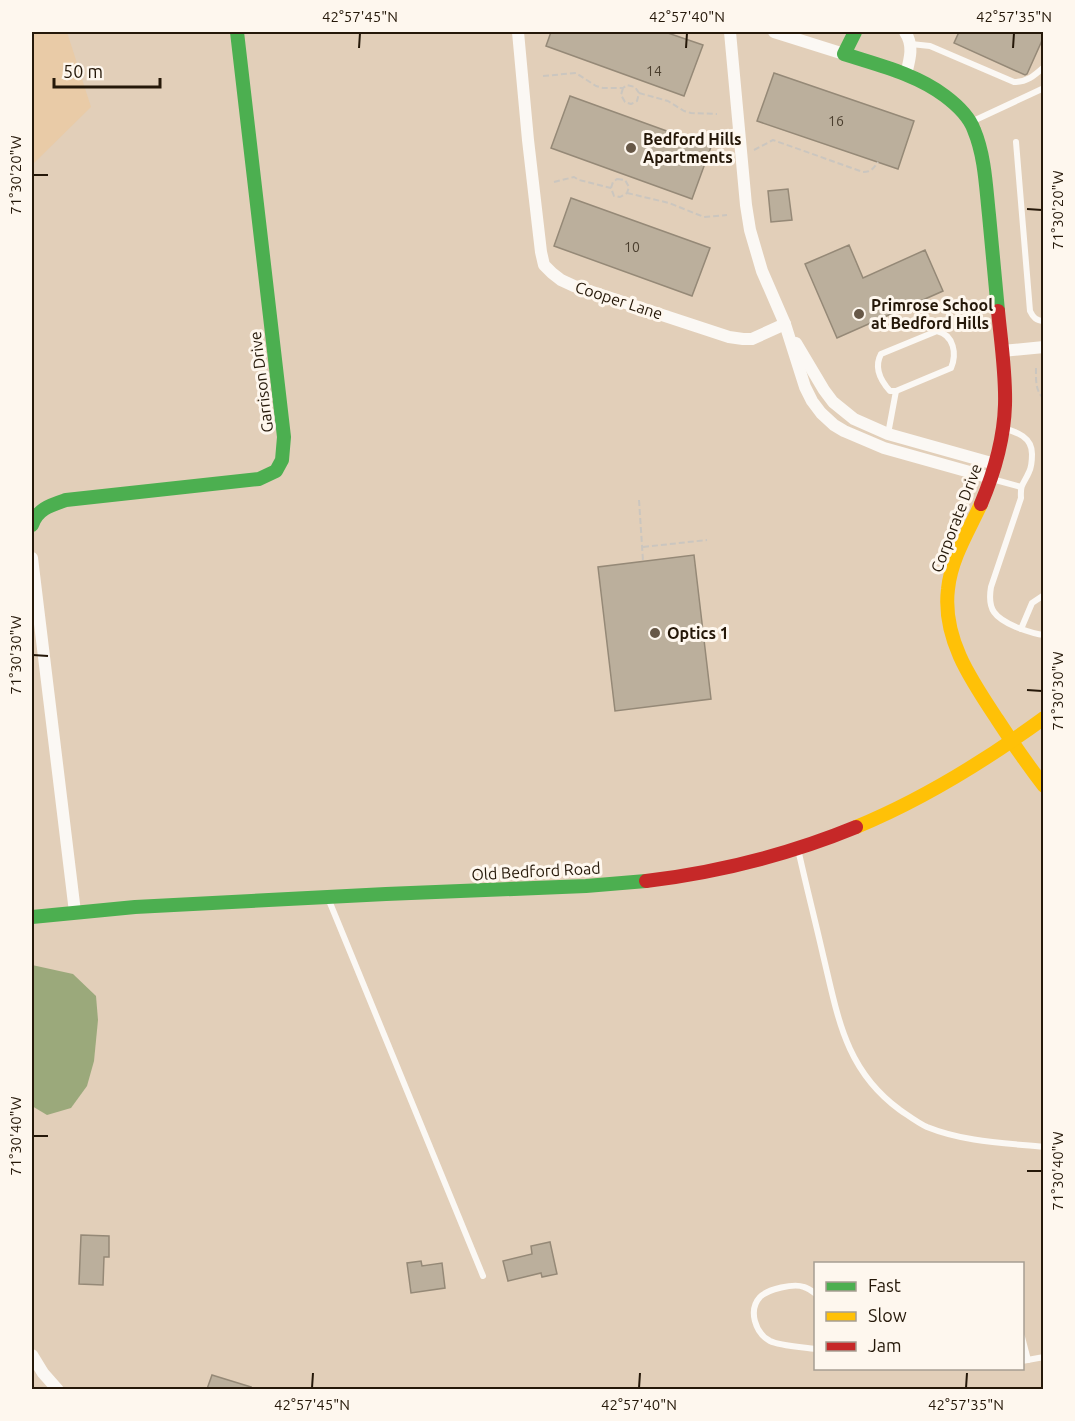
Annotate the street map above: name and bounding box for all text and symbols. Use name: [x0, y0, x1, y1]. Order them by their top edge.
text: 42°57'45"N: [322, 8, 398, 25]
text: 42°57'40"N: [649, 8, 725, 25]
text: 42°57'35"N: [976, 8, 1052, 25]
scale bar: [54, 51, 160, 89]
text: 50 m: [63, 61, 103, 81]
house number: 14: [646, 63, 662, 79]
house number: 16: [828, 113, 844, 129]
place label: Bedford Hills Apartments: [643, 130, 742, 166]
text: 71°30'20"W: [7, 135, 24, 215]
marker: Bedford Hills Apartments: [624, 141, 638, 155]
text: 71°30'20"W: [1049, 170, 1066, 250]
house number: 10: [624, 239, 640, 255]
street label: Cooper Lane: [573, 277, 665, 323]
place label: Primrose School at Bedford Hills: [871, 296, 993, 332]
marker: Primrose School at Bedford Hills: [852, 307, 866, 321]
street label: Garrison Drive: [246, 330, 276, 434]
street label: Corporate Drive: [927, 461, 985, 575]
text: 71°30'30"W: [7, 615, 24, 695]
place label: Optics 1: [667, 624, 729, 642]
marker: Optics 1: [648, 626, 662, 640]
text: 71°30'30"W: [1049, 651, 1066, 731]
street label: Old Bedford Road: [471, 859, 601, 883]
text: 71°30'40"W: [7, 1096, 24, 1176]
text: 71°30'40"W: [1049, 1131, 1066, 1211]
legend: [814, 1262, 1024, 1370]
text: Fast: [868, 1275, 901, 1295]
text: Slow: [868, 1305, 907, 1325]
text: Jam: [868, 1335, 902, 1355]
text: 42°57'45"N: [274, 1396, 350, 1413]
text: 42°57'40"N: [601, 1396, 677, 1413]
text: 42°57'35"N: [928, 1396, 1004, 1413]

